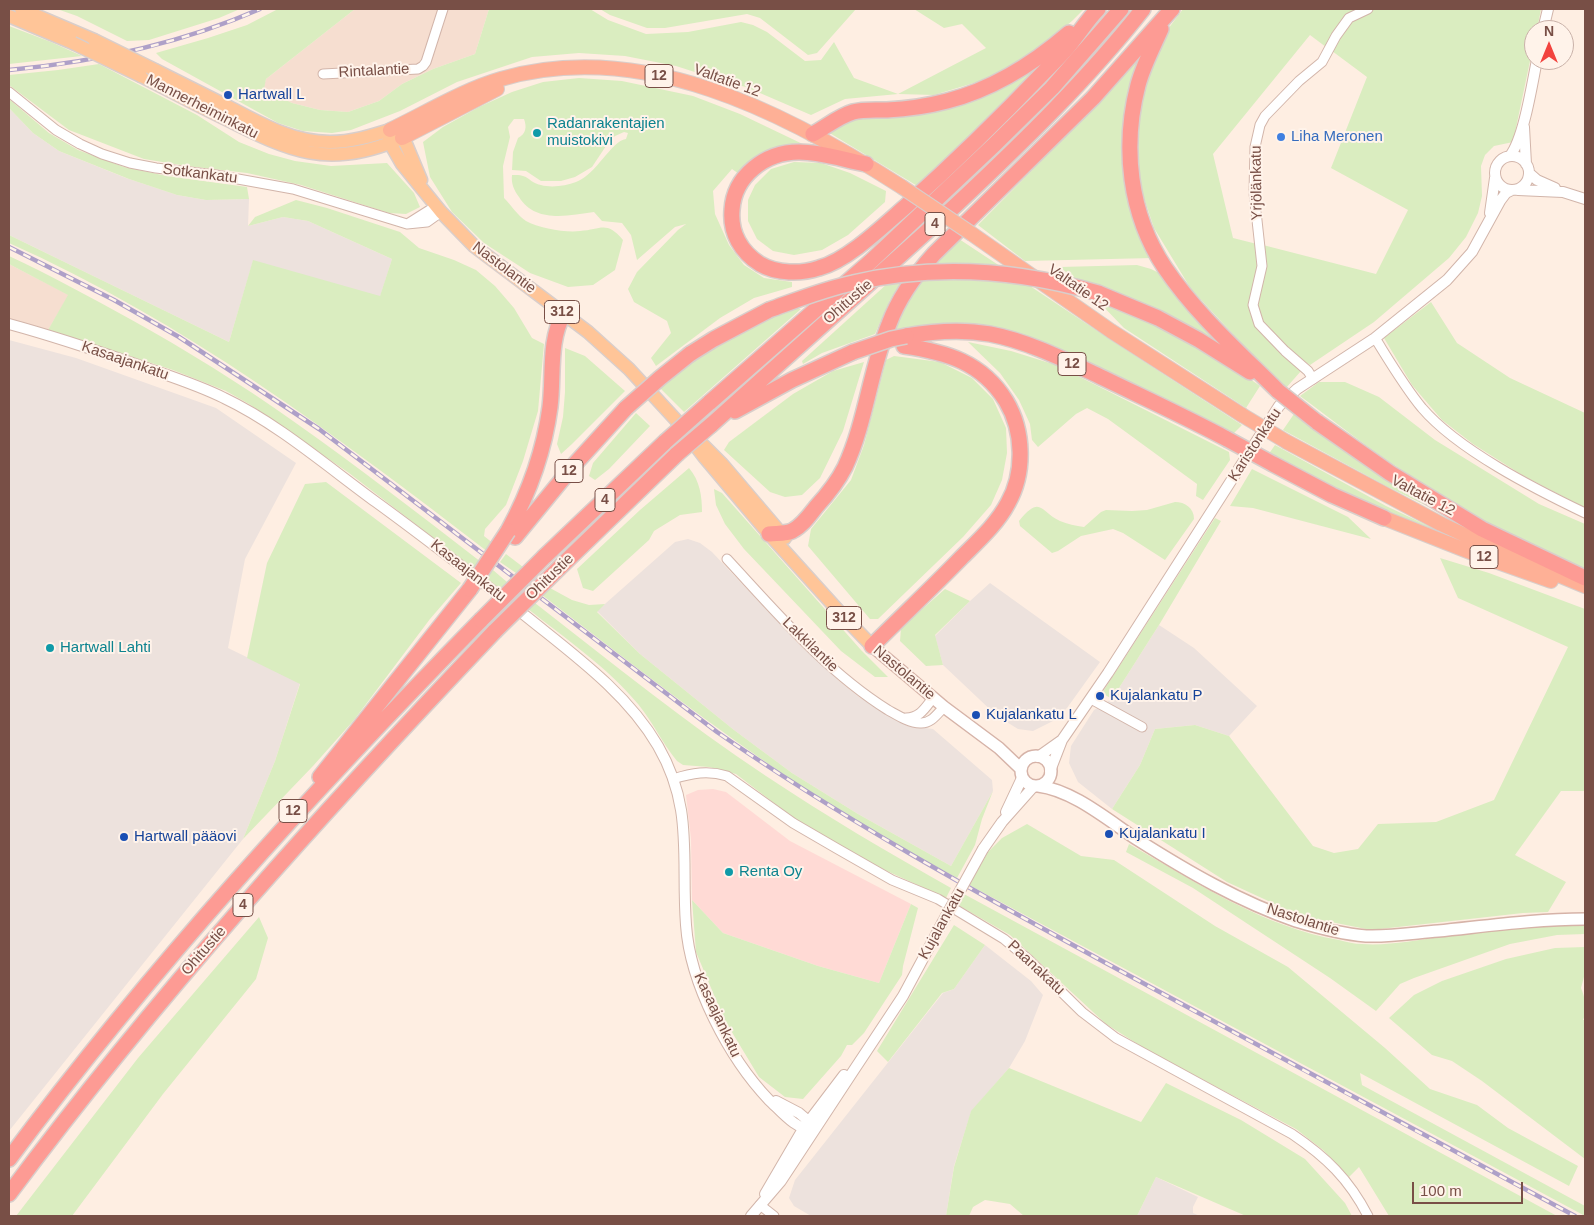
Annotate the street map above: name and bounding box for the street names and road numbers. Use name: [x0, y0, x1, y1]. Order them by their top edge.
street label: Rintalantie: [338, 60, 410, 82]
street label: Valtatie 12: [691, 61, 763, 101]
road number: 12: [645, 64, 673, 88]
street label: Mannerheiminkatu: [143, 71, 261, 143]
street label: Yrjölänkatu: [1247, 145, 1267, 221]
street label: Sotkankatu: [162, 160, 238, 188]
road number: 4: [925, 212, 945, 235]
street label: Nastolantie: [469, 238, 539, 298]
street label: Valtatie 12: [1044, 261, 1112, 315]
street label: Ohitustie: [820, 276, 876, 328]
road number: 312: [544, 300, 580, 324]
street label: Kasaajankatu: [79, 338, 171, 384]
road number: 12: [1058, 352, 1086, 376]
street label: Karistonkatu: [1225, 405, 1285, 485]
road number: 12: [555, 460, 583, 482]
street label: Valtatie 12: [1388, 472, 1458, 520]
road number: 4: [595, 488, 615, 512]
street label: Kasaajankatu: [427, 536, 509, 606]
road number: 12: [1470, 546, 1498, 568]
street label: Ohitustie: [522, 550, 578, 604]
road number: 312: [826, 606, 862, 630]
street label: Lakkilantie: [778, 614, 842, 676]
street label: Nastolantie: [869, 642, 939, 704]
road number: 12: [279, 799, 307, 822]
street label: Kujalankatu: [915, 885, 969, 963]
road number: 4: [233, 894, 253, 916]
street label: Nastolantie: [1265, 900, 1341, 940]
street label: Ohitustie: [178, 923, 230, 979]
street label: Paanakatu: [1004, 937, 1068, 999]
street label: Kasaajankatu: [690, 970, 744, 1060]

